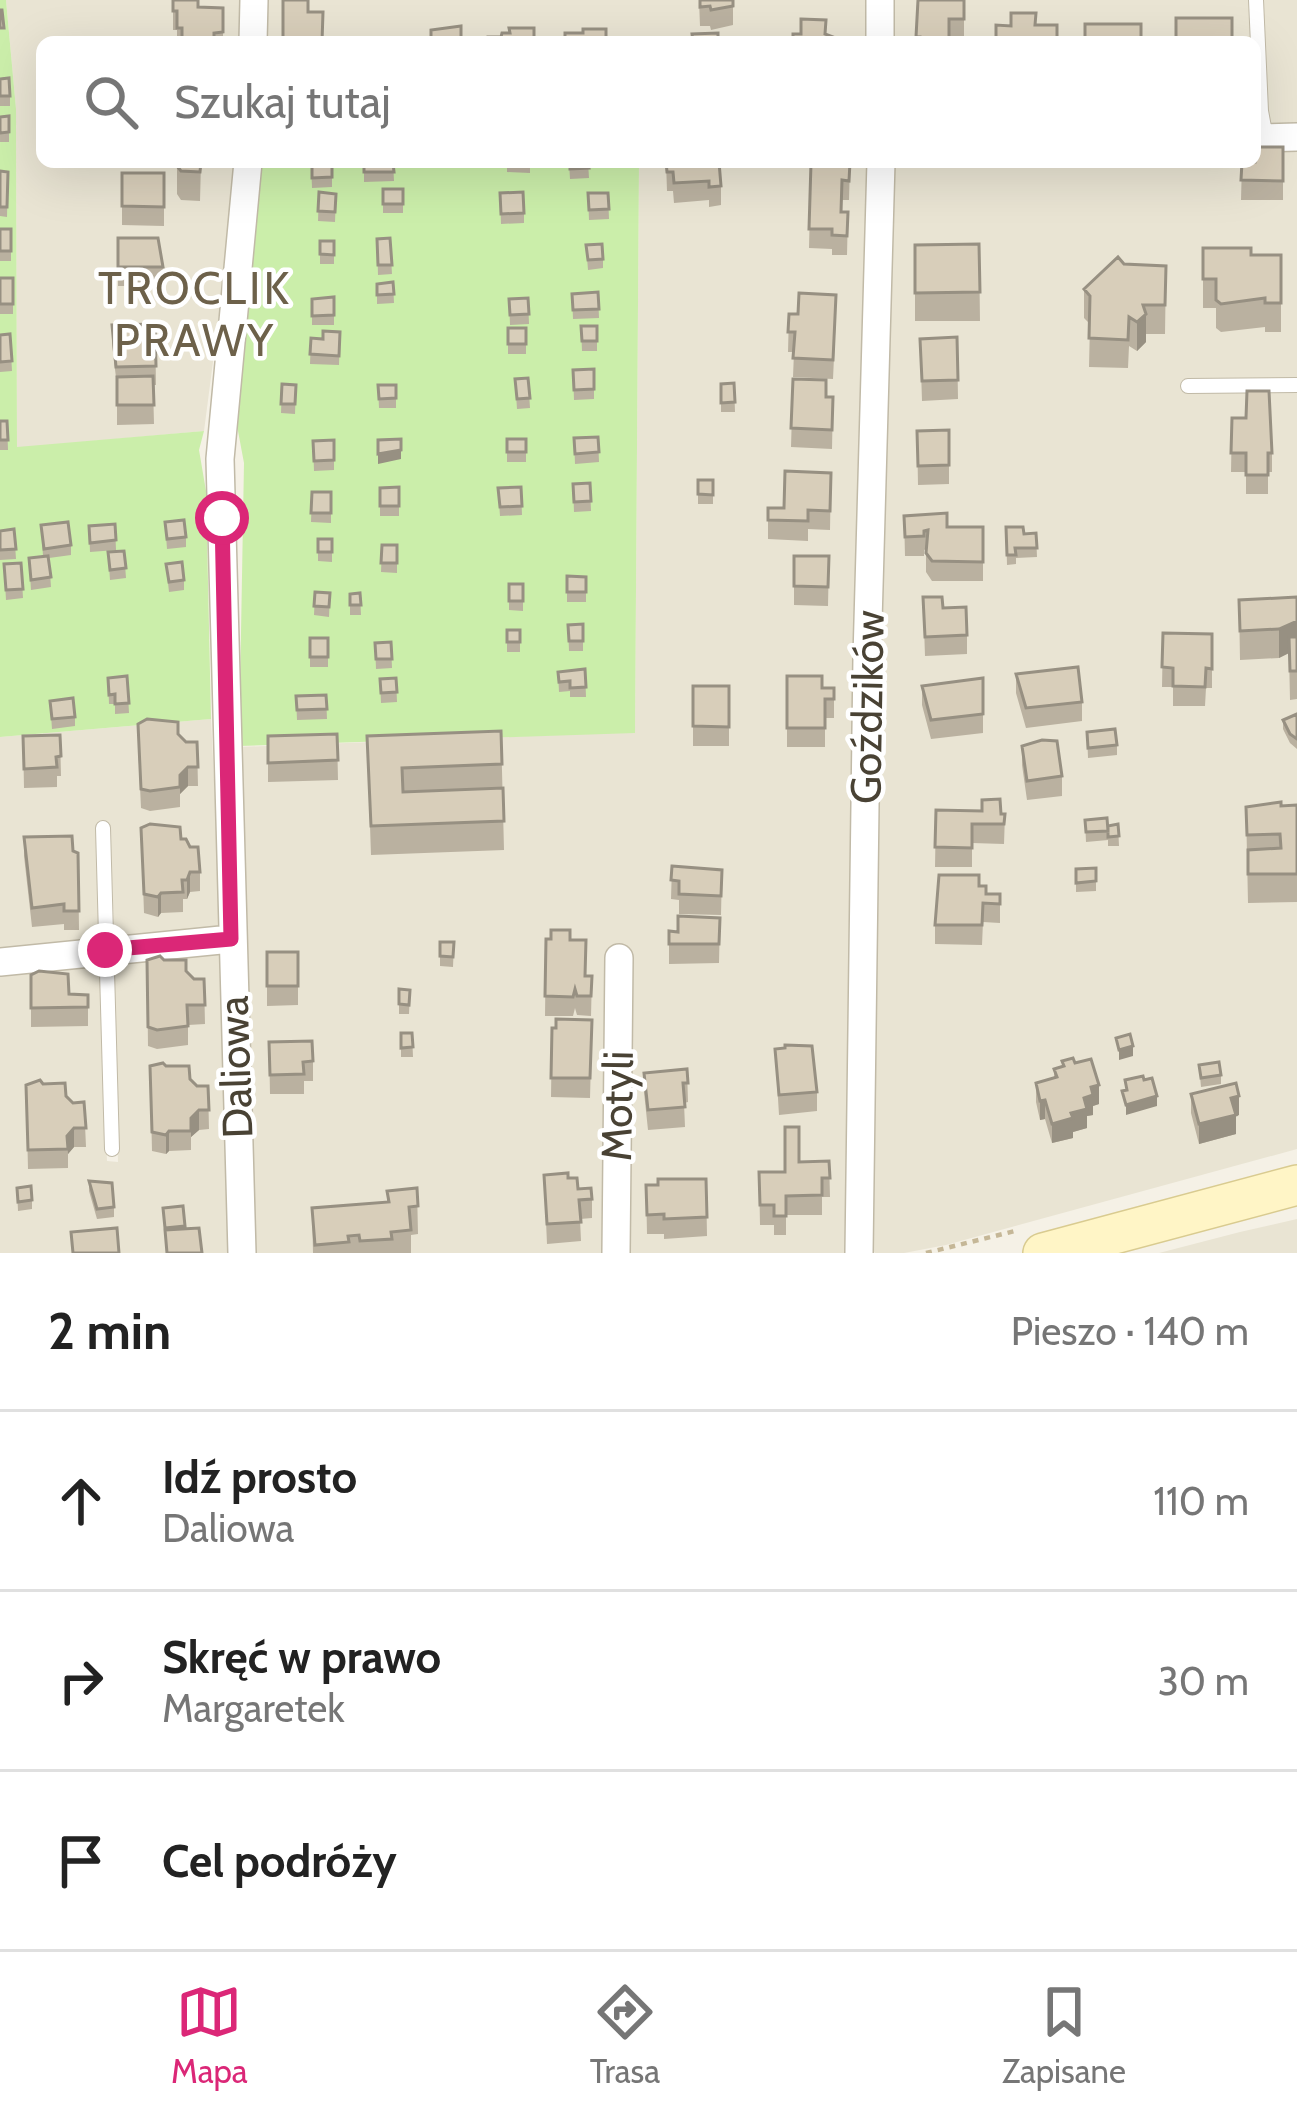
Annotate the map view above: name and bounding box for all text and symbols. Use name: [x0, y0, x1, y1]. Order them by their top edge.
search box: [36, 36, 1261, 168]
icon: search: [78, 69, 144, 135]
text: Szukaj tutaj: [174, 75, 391, 129]
district label: TROCLIK PRAWY: [98, 261, 292, 367]
route start: [195, 491, 249, 545]
street label: Goździków: [839, 609, 895, 805]
route end: [78, 923, 132, 977]
street label: Daliowa: [207, 995, 263, 1139]
street label: Motyli: [590, 1050, 644, 1162]
text: 2 min: [48, 1300, 171, 1362]
text: Pieszo · 140 m: [1011, 1307, 1249, 1355]
text: Idź prosto: [162, 1450, 357, 1504]
icon: ahead: [48, 1468, 114, 1534]
text: 110 m: [1153, 1477, 1249, 1525]
text: Daliowa: [162, 1504, 294, 1552]
text: Skręć w prawo: [162, 1630, 441, 1684]
icon: right: [48, 1648, 114, 1714]
text: 30 m: [1158, 1657, 1249, 1705]
text: Margaretek: [162, 1684, 345, 1732]
icon: arrive: [48, 1828, 114, 1894]
text: Cel podróży: [162, 1834, 397, 1888]
tab: Mapa: [171, 1979, 248, 2091]
tab: Trasa: [590, 1979, 660, 2091]
tab: Zapisane: [1002, 1979, 1126, 2091]

